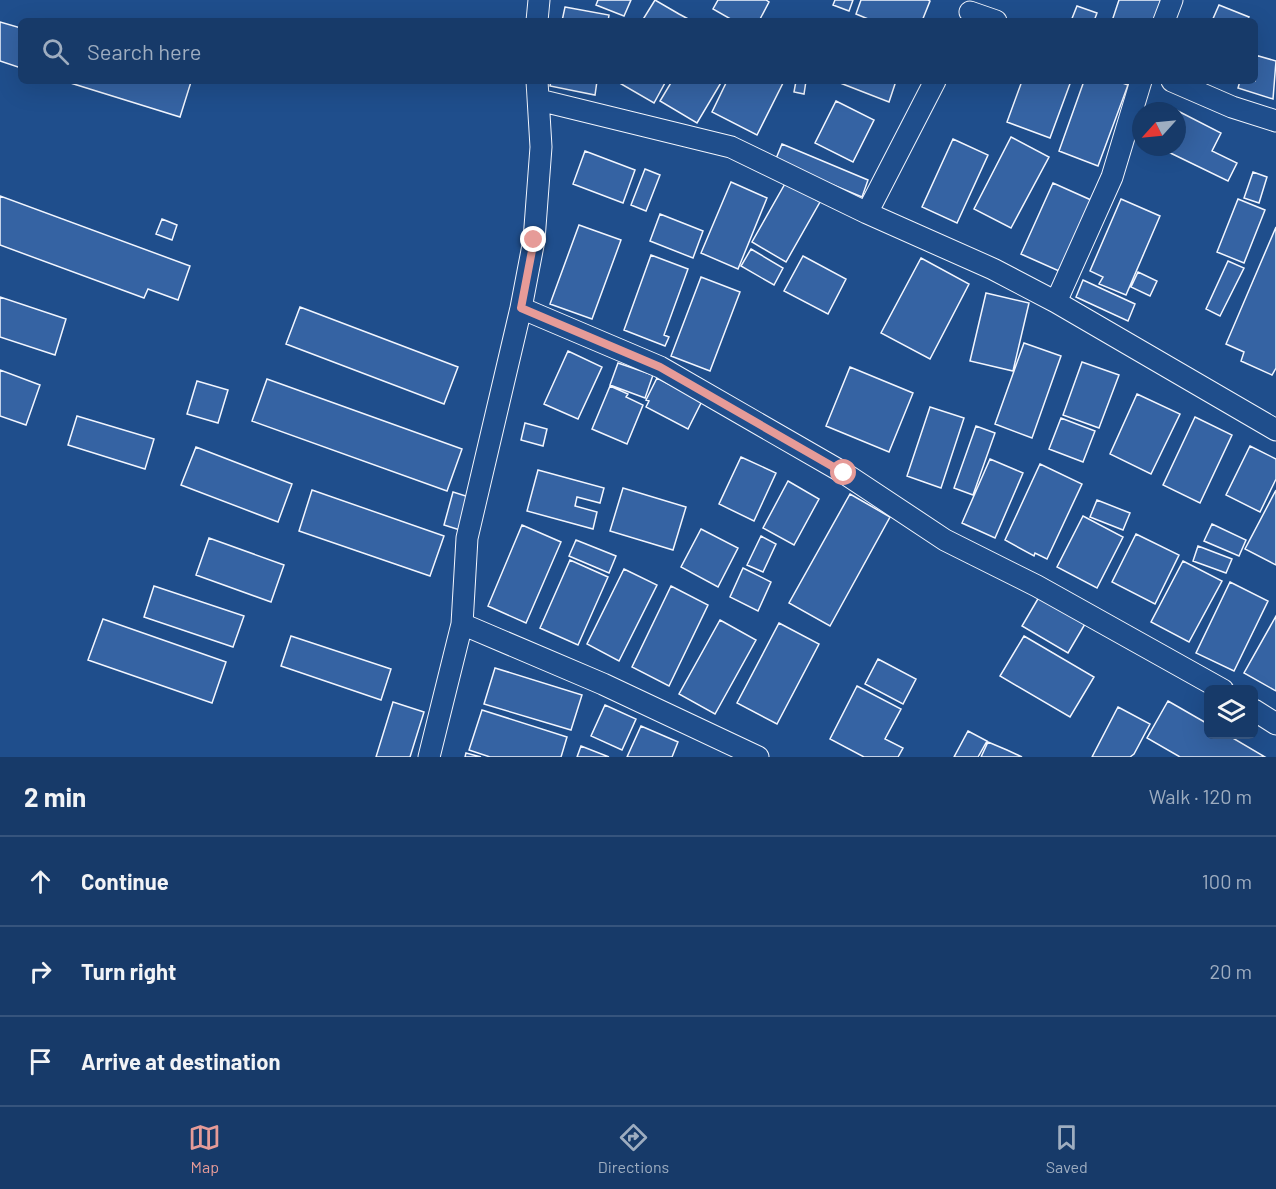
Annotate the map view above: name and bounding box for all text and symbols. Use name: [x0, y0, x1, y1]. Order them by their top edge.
search box: [18, 18, 1258, 84]
icon: search: [39, 35, 72, 68]
text: Search here: [87, 38, 201, 64]
north arrow: [1132, 102, 1186, 156]
route end: [520, 226, 546, 252]
route start: [830, 459, 856, 485]
map controls: [1204, 685, 1258, 739]
button: layers: [1204, 685, 1258, 739]
text: 2 min: [24, 781, 86, 812]
text: Walk · 120 m: [1149, 784, 1252, 808]
icon: ahead: [24, 865, 57, 898]
text: Continue: [81, 868, 169, 894]
text: 100 m: [1202, 869, 1252, 893]
icon: right: [24, 955, 57, 988]
text: Turn right: [81, 958, 176, 984]
text: 20 m: [1209, 959, 1252, 983]
icon: arrive: [24, 1045, 57, 1078]
text: Arrive at destination: [81, 1048, 280, 1074]
tab: Map: [188, 1121, 221, 1176]
tab: Directions: [598, 1121, 669, 1176]
tab: Saved: [1046, 1121, 1088, 1176]

